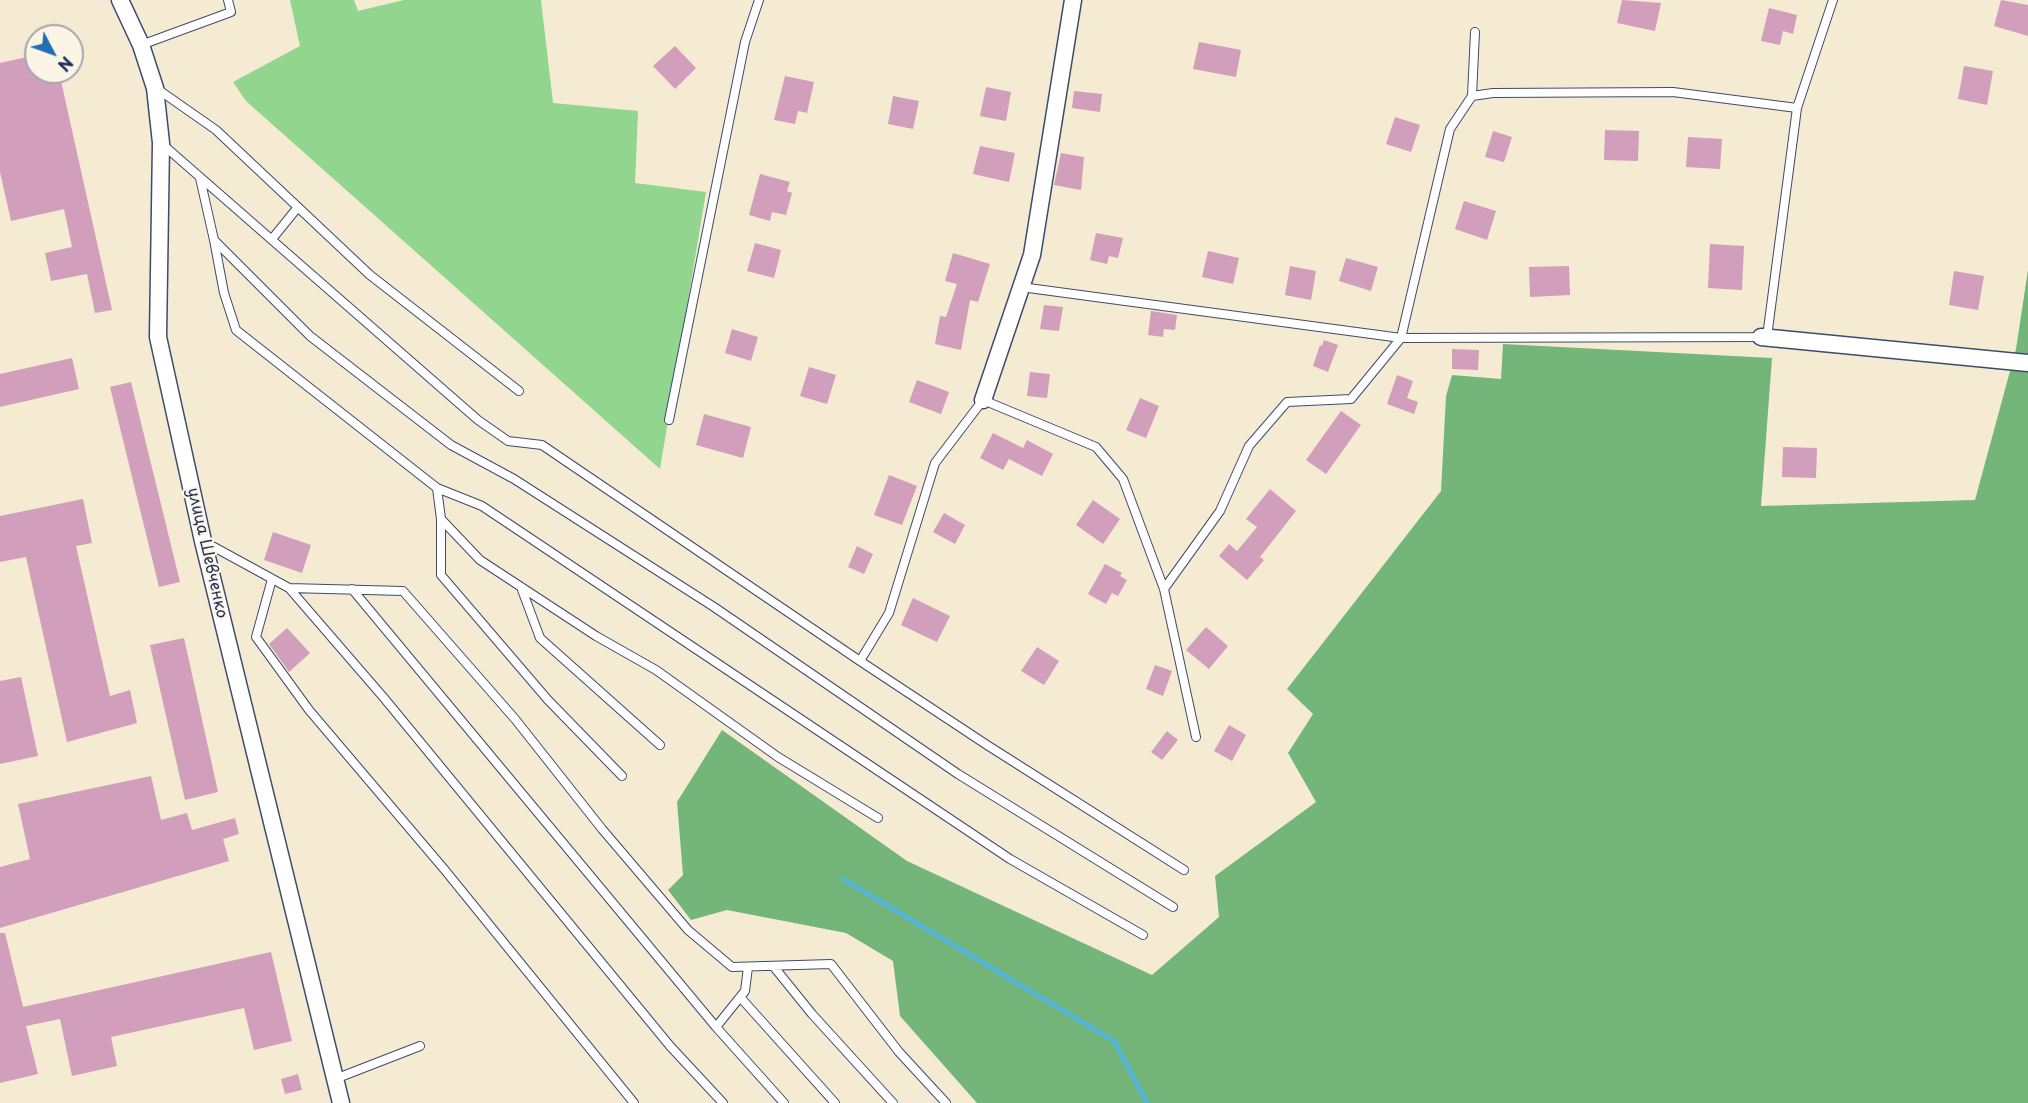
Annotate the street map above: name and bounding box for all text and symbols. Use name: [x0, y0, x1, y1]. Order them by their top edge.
north arrow: [24, 24, 84, 84]
text: N: [53, 52, 79, 77]
street label: улица Шевченко: [183, 486, 231, 620]

